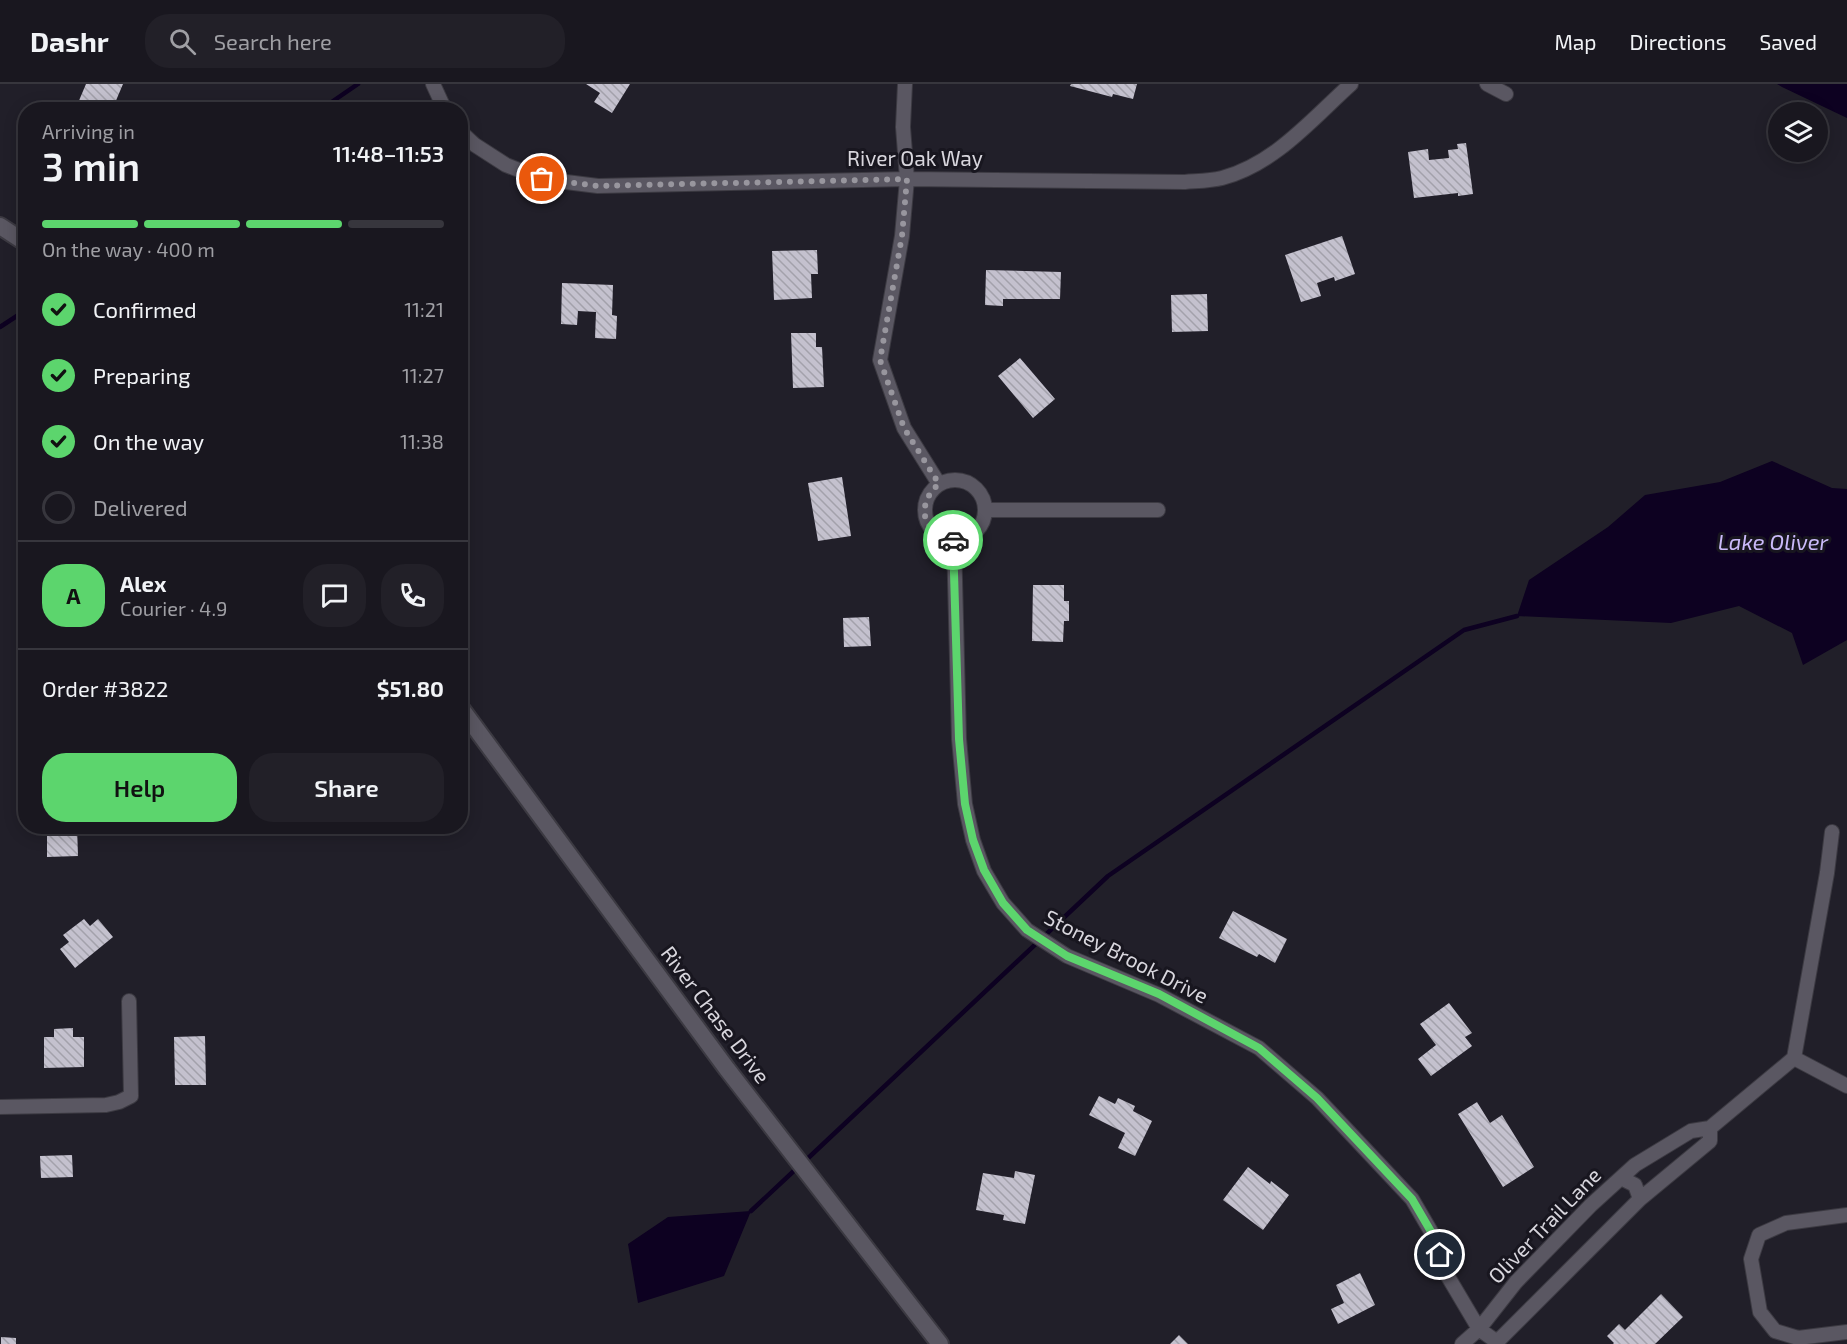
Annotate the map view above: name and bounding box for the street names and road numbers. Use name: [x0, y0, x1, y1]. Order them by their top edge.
street label: River Oak Way: [847, 145, 983, 170]
street label: Stoney Brook Drive: [1041, 904, 1213, 1008]
street label: River Chase Drive: [656, 941, 776, 1088]
street label: Oliver Trail Lane: [1482, 1162, 1606, 1288]

